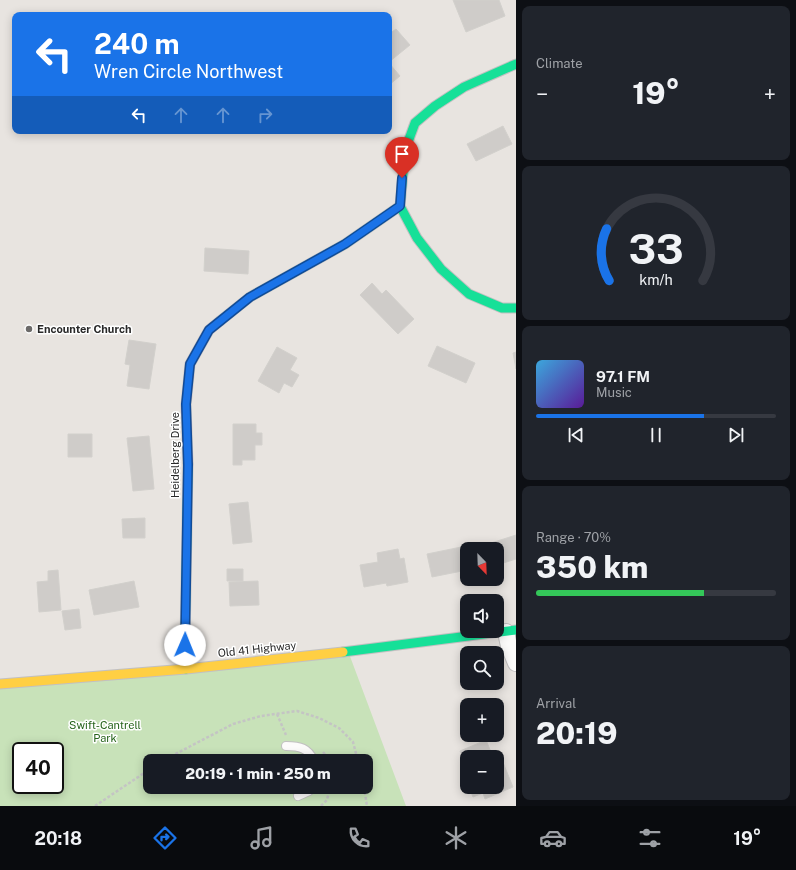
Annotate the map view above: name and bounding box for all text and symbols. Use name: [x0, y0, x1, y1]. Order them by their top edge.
text: 240 m: [94, 27, 180, 60]
icon: left: [28, 28, 80, 80]
text: Climate: [536, 56, 583, 71]
text: Wren Circle Northwest: [94, 61, 283, 82]
text: 19°: [632, 75, 680, 111]
text: −: [536, 81, 548, 107]
text: +: [764, 81, 776, 107]
icon: left: [128, 104, 150, 126]
icon: ahead: [170, 104, 192, 126]
icon: ahead: [212, 104, 234, 126]
icon: right: [254, 104, 276, 126]
pin: [385, 137, 419, 178]
icon: arrive: [391, 143, 413, 165]
text: 33: [628, 224, 684, 273]
text: km/h: [639, 271, 673, 288]
place label: Encounter Church: [37, 323, 131, 335]
marker: Encounter Church: [24, 324, 34, 334]
text: 97.1 FM: [596, 368, 650, 385]
text: Music: [596, 385, 632, 400]
street label: Heidelberg Drive: [169, 412, 181, 498]
icon: previous: [565, 424, 587, 446]
icon: pause: [645, 424, 667, 446]
icon: next: [725, 424, 747, 446]
text: Range · 70%: [536, 530, 611, 545]
north arrow: [460, 542, 504, 586]
map controls: [460, 542, 504, 794]
text: 350 km: [536, 549, 648, 585]
button: sound: [460, 594, 504, 638]
position arrow: [164, 624, 206, 666]
street label: Old 41 Highway: [217, 639, 297, 659]
button: search: [460, 646, 504, 690]
text: Arrival: [536, 696, 576, 711]
button: +: [460, 698, 504, 742]
text: 20:19: [536, 715, 617, 751]
park label: Swift-Cantrell Park: [69, 719, 141, 744]
speed limit sign: 40: [12, 742, 64, 794]
button: −: [460, 750, 504, 794]
text: 20:19 · 1 min · 250 m: [185, 765, 331, 782]
icon: directions: [151, 824, 179, 852]
icon: music: [248, 824, 276, 852]
icon: phone: [345, 824, 373, 852]
icon: climate: [442, 824, 470, 852]
icon: car: [539, 824, 567, 852]
icon: filters: [636, 824, 664, 852]
text: 20:18: [35, 828, 82, 849]
text: 19°: [733, 828, 761, 849]

